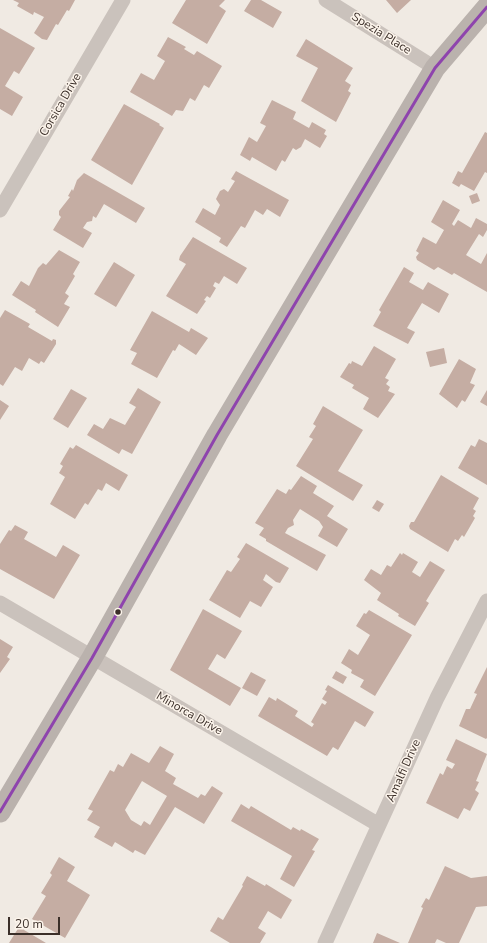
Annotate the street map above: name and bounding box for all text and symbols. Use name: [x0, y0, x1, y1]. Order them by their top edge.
street label: Spezia Place: [348, 10, 414, 58]
street label: Corsica Drive: [37, 71, 85, 139]
unlabelled marker: [113, 607, 123, 617]
street label: Minorca Drive: [153, 689, 225, 739]
street label: Amalfi Drive: [384, 737, 424, 805]
scale bar: [10, 909, 62, 935]
text: 20 m: [15, 916, 43, 932]

